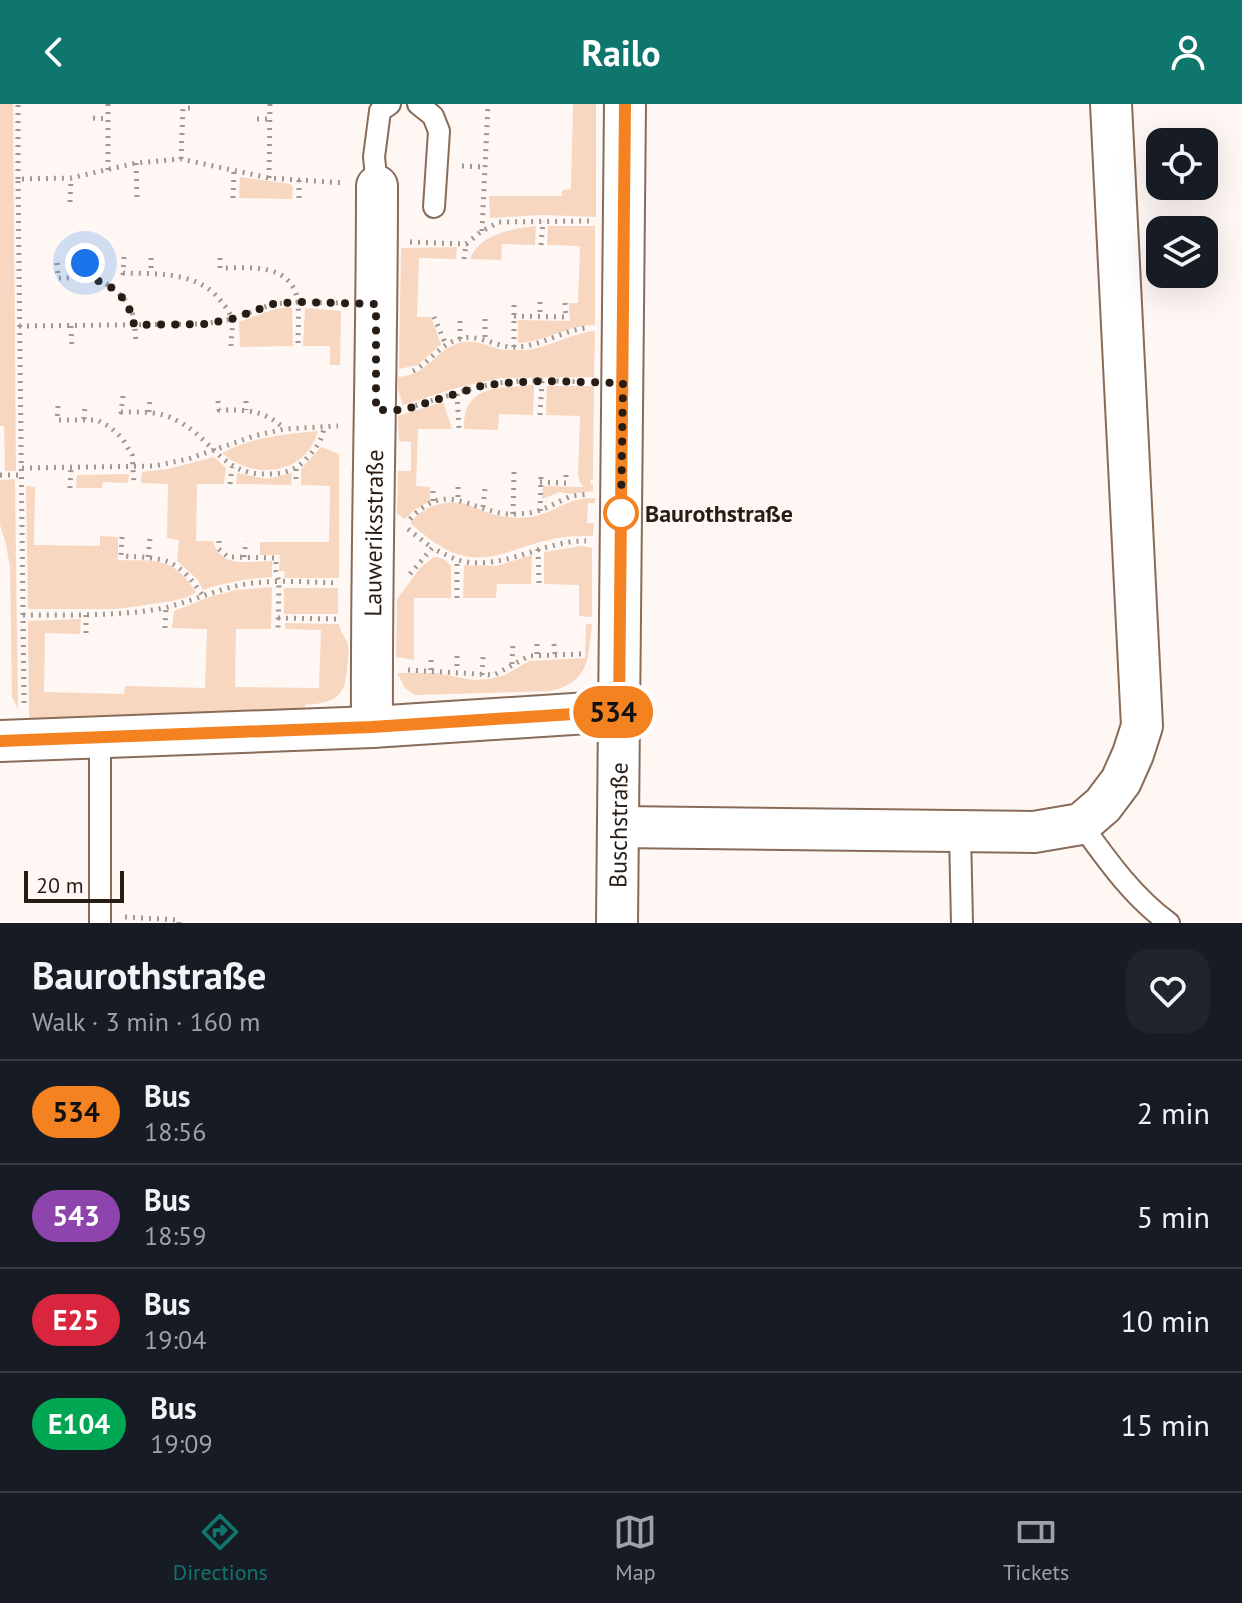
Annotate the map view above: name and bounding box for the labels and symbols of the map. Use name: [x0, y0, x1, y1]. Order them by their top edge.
your location: [65, 243, 105, 283]
street label: Lauweriksstraße: [357, 449, 390, 617]
marker: Baurothstraße: [604, 496, 638, 530]
place label: Baurothstraße: [645, 498, 793, 529]
line badge: 534: [567, 686, 659, 738]
street label: Buschstraße: [602, 762, 634, 888]
scale bar: [24, 867, 124, 903]

